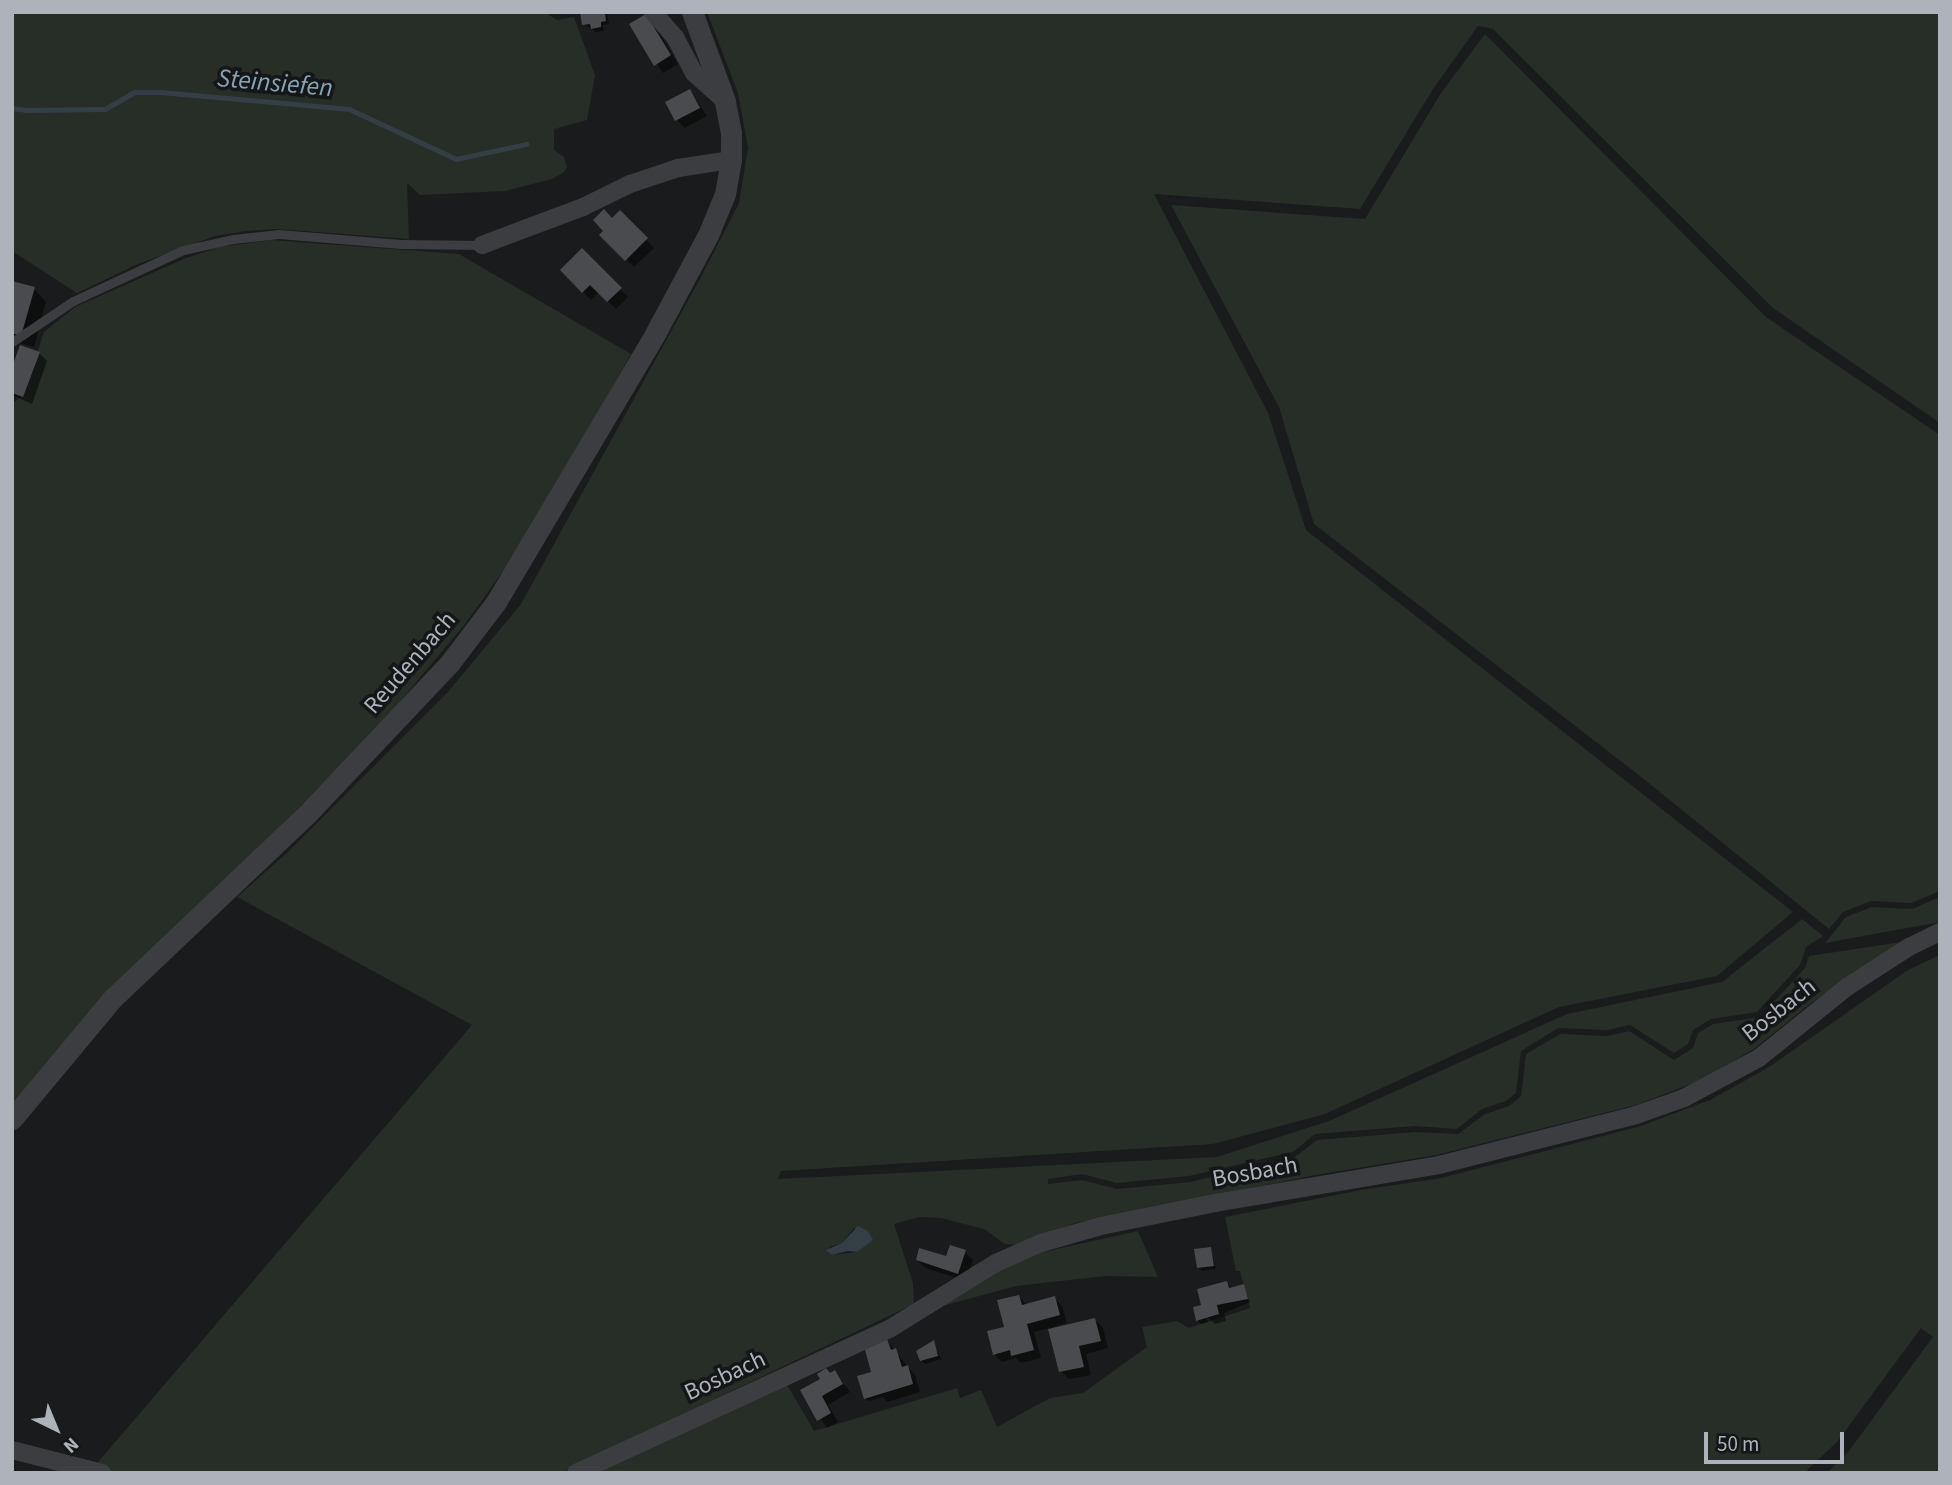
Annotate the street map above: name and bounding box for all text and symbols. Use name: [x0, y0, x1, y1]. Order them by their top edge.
water label: Steinsiefen: [216, 62, 334, 104]
street label: Reudenbach: [358, 606, 462, 720]
street label: Bosbach: [1736, 972, 1822, 1048]
street label: Bosbach: [1210, 1150, 1300, 1194]
street label: Bosbach: [680, 1345, 770, 1407]
north arrow: [21, 1394, 91, 1464]
scale bar: [1707, 1418, 1847, 1462]
text: 50 m: [1717, 1429, 1759, 1459]
text: N: [57, 1431, 84, 1459]

